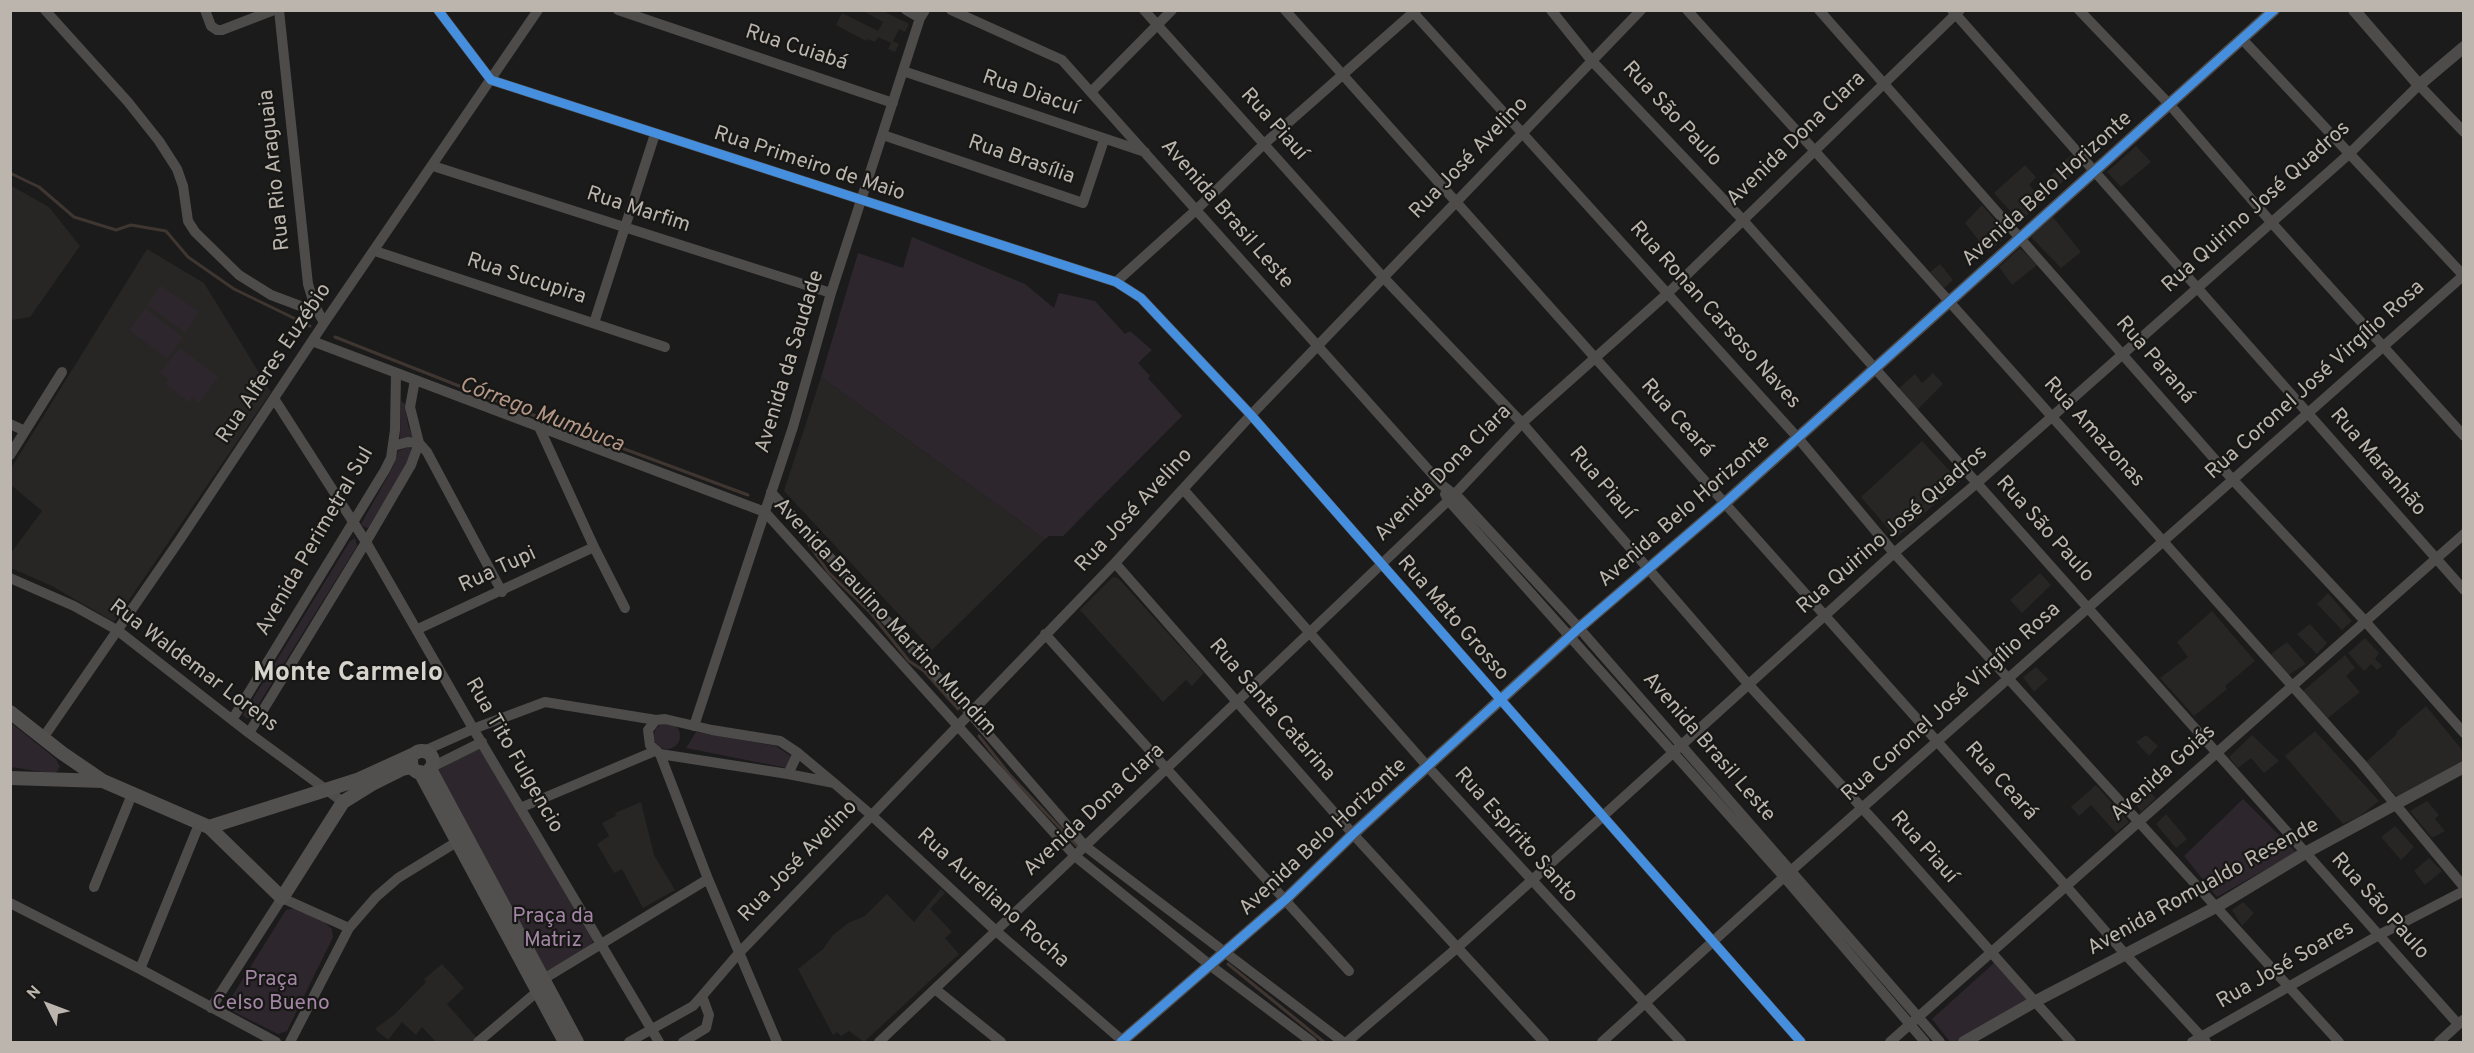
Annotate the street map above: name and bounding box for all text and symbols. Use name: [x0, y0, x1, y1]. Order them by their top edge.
street label: Rua Cuiabá: [742, 21, 850, 77]
street label: Rua São Paulo: [1616, 57, 1726, 173]
street label: Rua Diacuí: [979, 66, 1081, 122]
street label: Avenida Dona Clara: [1722, 67, 1872, 213]
street label: Rua Piauí: [1234, 84, 1312, 166]
street label: Rua Rio Araguaia: [255, 88, 297, 252]
street label: Rua José Avelino: [1405, 93, 1535, 225]
street label: Avenida Belo Horizonte: [1958, 107, 2138, 273]
street label: Rua Quirino José Quadros: [2158, 117, 2356, 299]
street label: Rua Primeiro de Maio: [710, 122, 908, 208]
street label: Rua Brasília: [964, 131, 1078, 191]
street label: Avenida Brasil Leste: [1154, 135, 1298, 295]
street label: Rua Marfim: [583, 182, 693, 240]
street label: Rua Ronan Carsoso Naves: [1623, 217, 1805, 415]
street label: Rua Sucupira: [463, 249, 589, 311]
street label: Avenida da Saudade: [751, 268, 831, 456]
street label: Rua Coronel José Virgílio Rosa: [2201, 276, 2431, 486]
street label: Rua Alferes Euzébio: [212, 279, 338, 449]
street label: Rua Paraná: [2109, 312, 2199, 410]
water label: Córrego Mumbuca: [455, 372, 627, 460]
street label: Rua Amazonas: [2037, 373, 2149, 493]
street label: Rua Ceará: [1634, 375, 1718, 463]
street label: Avenida Dona Clara: [1370, 400, 1518, 548]
street label: Rua Maranhão: [2323, 404, 2431, 522]
street label: Avenida Belo Horizonte: [1594, 430, 1776, 594]
street label: Rua Quirino José Quadros: [1792, 441, 1994, 621]
street label: Rua Piauí: [1563, 442, 1639, 526]
street label: Avenida Perimetral Sul: [252, 443, 380, 641]
street label: Rua José Avelino: [1071, 444, 1199, 578]
street label: Rua São Paulo: [1990, 471, 2098, 589]
street label: Avenida Braulino Martins Mundim: [767, 494, 1001, 742]
street label: Rua Tupi: [455, 542, 541, 600]
street label: Rua Mato Grosso: [1391, 551, 1513, 687]
street label: Rua Waldemar Lorens: [104, 595, 282, 739]
street label: Rua Coronel José Virgílio Rosa: [1837, 598, 2067, 808]
street label: Rua Santa Catarina: [1202, 635, 1340, 787]
district label: Monte Carmelo: [253, 659, 443, 691]
street label: Avenida Brasil Leste: [1636, 668, 1780, 828]
street label: Rua Tito Fulgencio: [458, 674, 568, 838]
street label: Avenida Goiás: [2106, 720, 2222, 828]
street label: Rua Ceará: [1958, 738, 2042, 826]
street label: Avenida Dona Clara: [1019, 739, 1171, 883]
street label: Avenida Belo Horizonte: [1235, 754, 1413, 922]
street label: Rua Espírito Santo: [1448, 763, 1582, 909]
street label: Rua José Avelino: [734, 796, 864, 928]
street label: Rua Piauí: [1884, 807, 1962, 889]
street label: Avenida Romualdo Resende: [2084, 814, 2324, 962]
street label: Rua Aureliano Rocha: [911, 824, 1073, 974]
street label: Rua São Paulo: [2325, 848, 2433, 966]
park label: Praça da Matriz: [512, 905, 594, 955]
street label: Rua José Soares: [2213, 916, 2359, 1016]
park label: Praça Celso Bueno: [212, 968, 330, 1018]
north arrow: [18, 975, 78, 1035]
text: N: [23, 982, 46, 1004]

